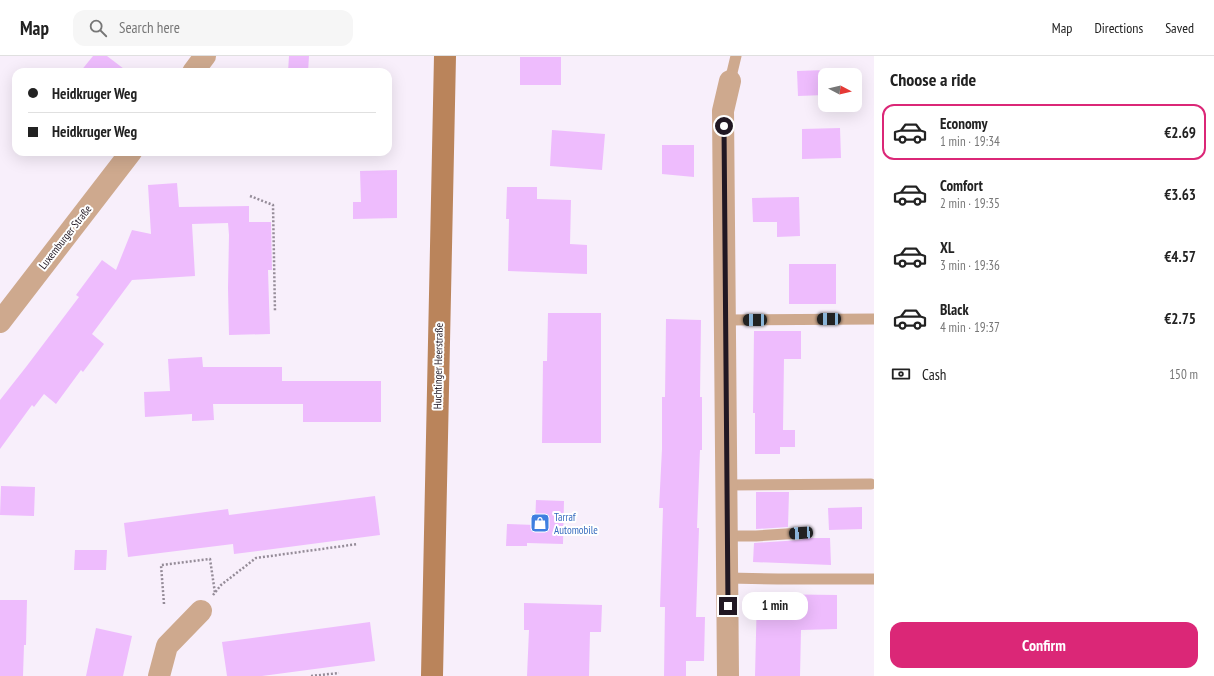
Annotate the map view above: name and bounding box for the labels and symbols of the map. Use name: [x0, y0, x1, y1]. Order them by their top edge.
north arrow: [818, 68, 862, 112]
route start: [715, 117, 733, 135]
street label: Luxemburger Straße: [36, 202, 95, 272]
car: [817, 313, 841, 325]
car: [743, 314, 767, 326]
street label: Huchtinger Heerstraße: [430, 322, 446, 409]
place label: Tarraf Automobile: [554, 510, 598, 537]
shop icon: Tarraf Automobile: [529, 512, 551, 534]
car: [789, 526, 813, 540]
callout: 1 min: [742, 592, 808, 620]
route end: [719, 597, 737, 615]

